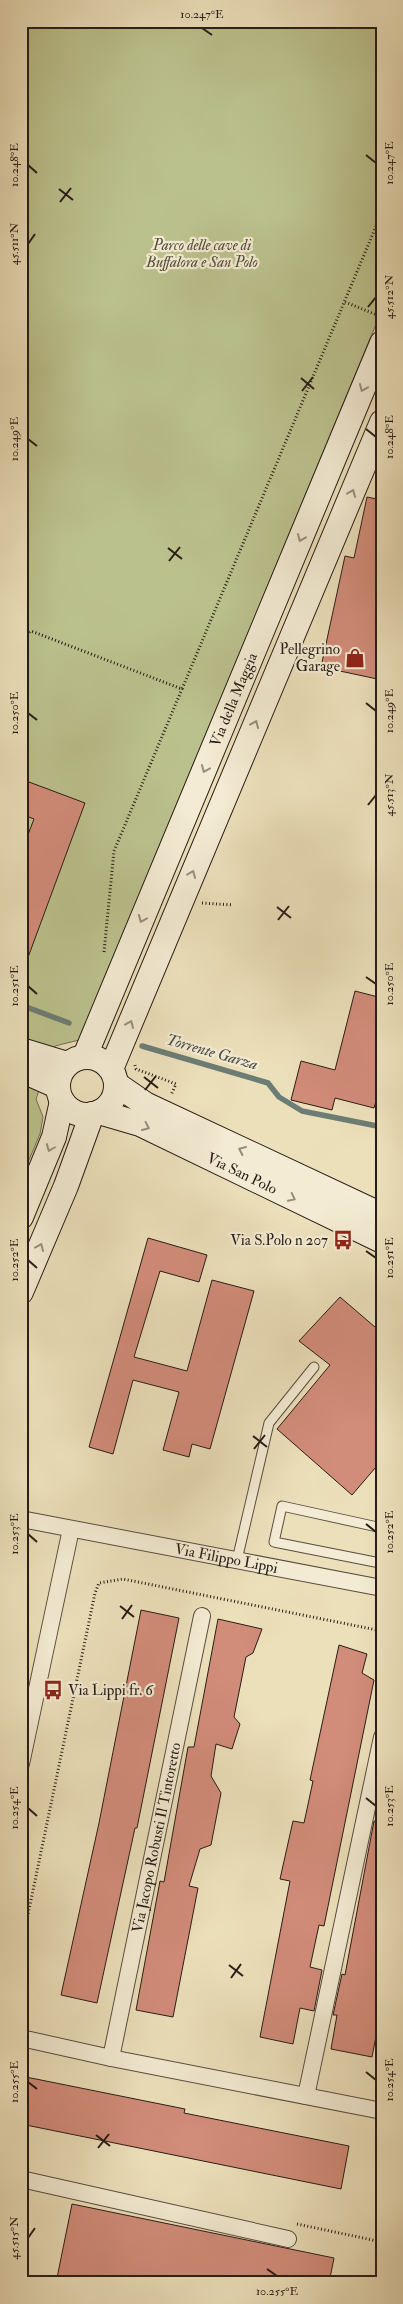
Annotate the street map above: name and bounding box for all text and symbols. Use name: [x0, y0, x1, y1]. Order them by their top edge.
text: 10.247°E: [180, 7, 224, 22]
text: 10.247°E: [382, 141, 397, 185]
text: 10.248°E: [7, 143, 22, 187]
text: 45.511°N: [7, 223, 22, 265]
park label: Parco delle cave di Buffalora e San Polo: [145, 236, 258, 272]
text: 45.512°N: [382, 275, 397, 319]
one-way arrow: [359, 383, 369, 392]
text: 10.248°E: [382, 415, 397, 459]
text: 10.249°E: [7, 417, 22, 461]
one-way arrow: [345, 489, 356, 498]
one-way arrow: [296, 533, 307, 542]
place label: Pellegrino Garage: [280, 640, 340, 676]
shop icon: Pellegrino Garage: [344, 647, 366, 669]
street label: Via della Maggia: [205, 649, 262, 750]
text: 10.249°E: [382, 689, 397, 733]
text: 10.250°E: [7, 691, 22, 734]
one-way arrow: [249, 720, 260, 729]
one-way arrow: [200, 764, 211, 773]
text: 45.513°N: [382, 773, 397, 816]
one-way arrow: [186, 870, 197, 879]
one-way arrow: [138, 914, 149, 923]
text: 10.250°E: [382, 962, 397, 1005]
text: 10.251°E: [7, 965, 22, 1007]
one-way arrow: [123, 1020, 134, 1029]
water label: Torrente Garza: [164, 1029, 260, 1075]
one-way arrow: [141, 1121, 150, 1132]
one-way arrow: [45, 1143, 56, 1152]
one-way arrow: [239, 1146, 248, 1156]
street label: Via San Polo: [204, 1148, 280, 1198]
one-way arrow: [287, 1192, 296, 1202]
bus stop icon: Via S.Polo n 207: [332, 1229, 354, 1251]
place label: Via S.Polo n 207: [230, 1231, 328, 1250]
text: 10.251°E: [382, 1237, 397, 1279]
text: 10.252°E: [7, 1238, 22, 1281]
one-way arrow: [34, 1243, 45, 1252]
text: 10.252°E: [382, 1510, 397, 1553]
text: 10.253°E: [7, 1513, 22, 1555]
street label: Via Filippo Lippi: [173, 1539, 279, 1578]
bus stop icon: Via Lippi fr. 6: [42, 1679, 64, 1701]
place label: Via Lippi fr. 6: [68, 1681, 154, 1701]
street label: Via Jacopo Robusti Il Tintoretto: [128, 1741, 185, 1934]
text: 10.253°E: [382, 1785, 397, 1827]
text: 10.254°E: [7, 1786, 22, 1830]
text: 10.254°E: [382, 2058, 397, 2102]
text: 10.255°E: [7, 2061, 22, 2103]
text: 45.515°N: [7, 2216, 22, 2260]
text: 10.255°E: [256, 2284, 298, 2299]

